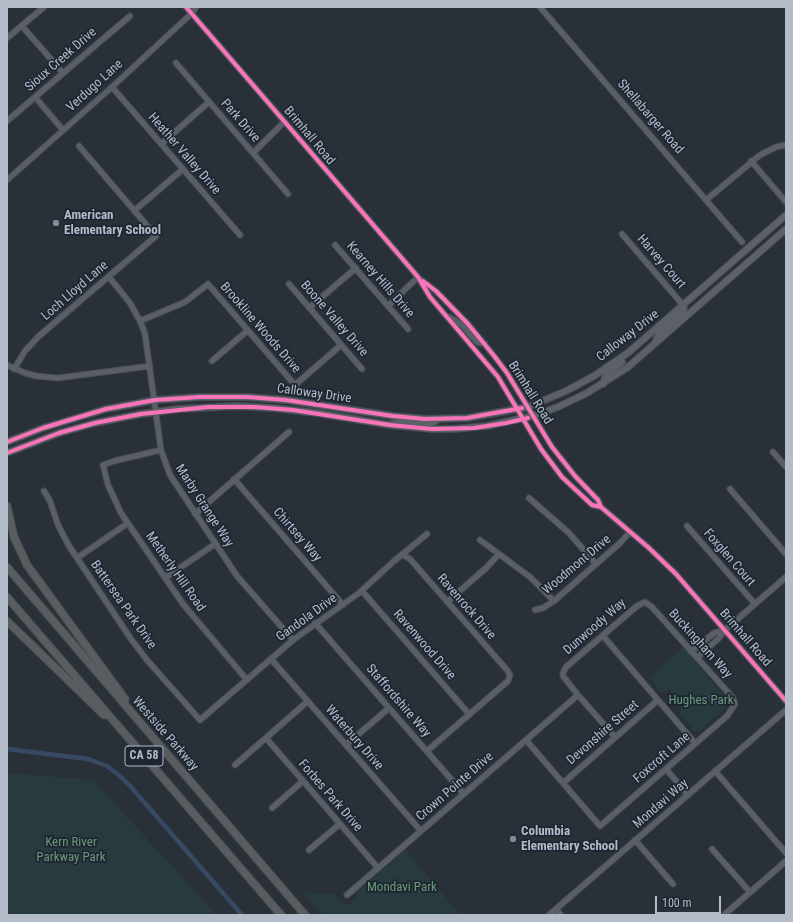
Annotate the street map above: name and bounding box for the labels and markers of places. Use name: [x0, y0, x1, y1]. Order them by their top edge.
place label: American Elementary School: [64, 208, 161, 239]
marker: American Elementary School: [51, 218, 61, 228]
place label: Columbia Elementary School: [521, 824, 618, 855]
marker: Columbia Elementary School: [508, 834, 518, 844]

